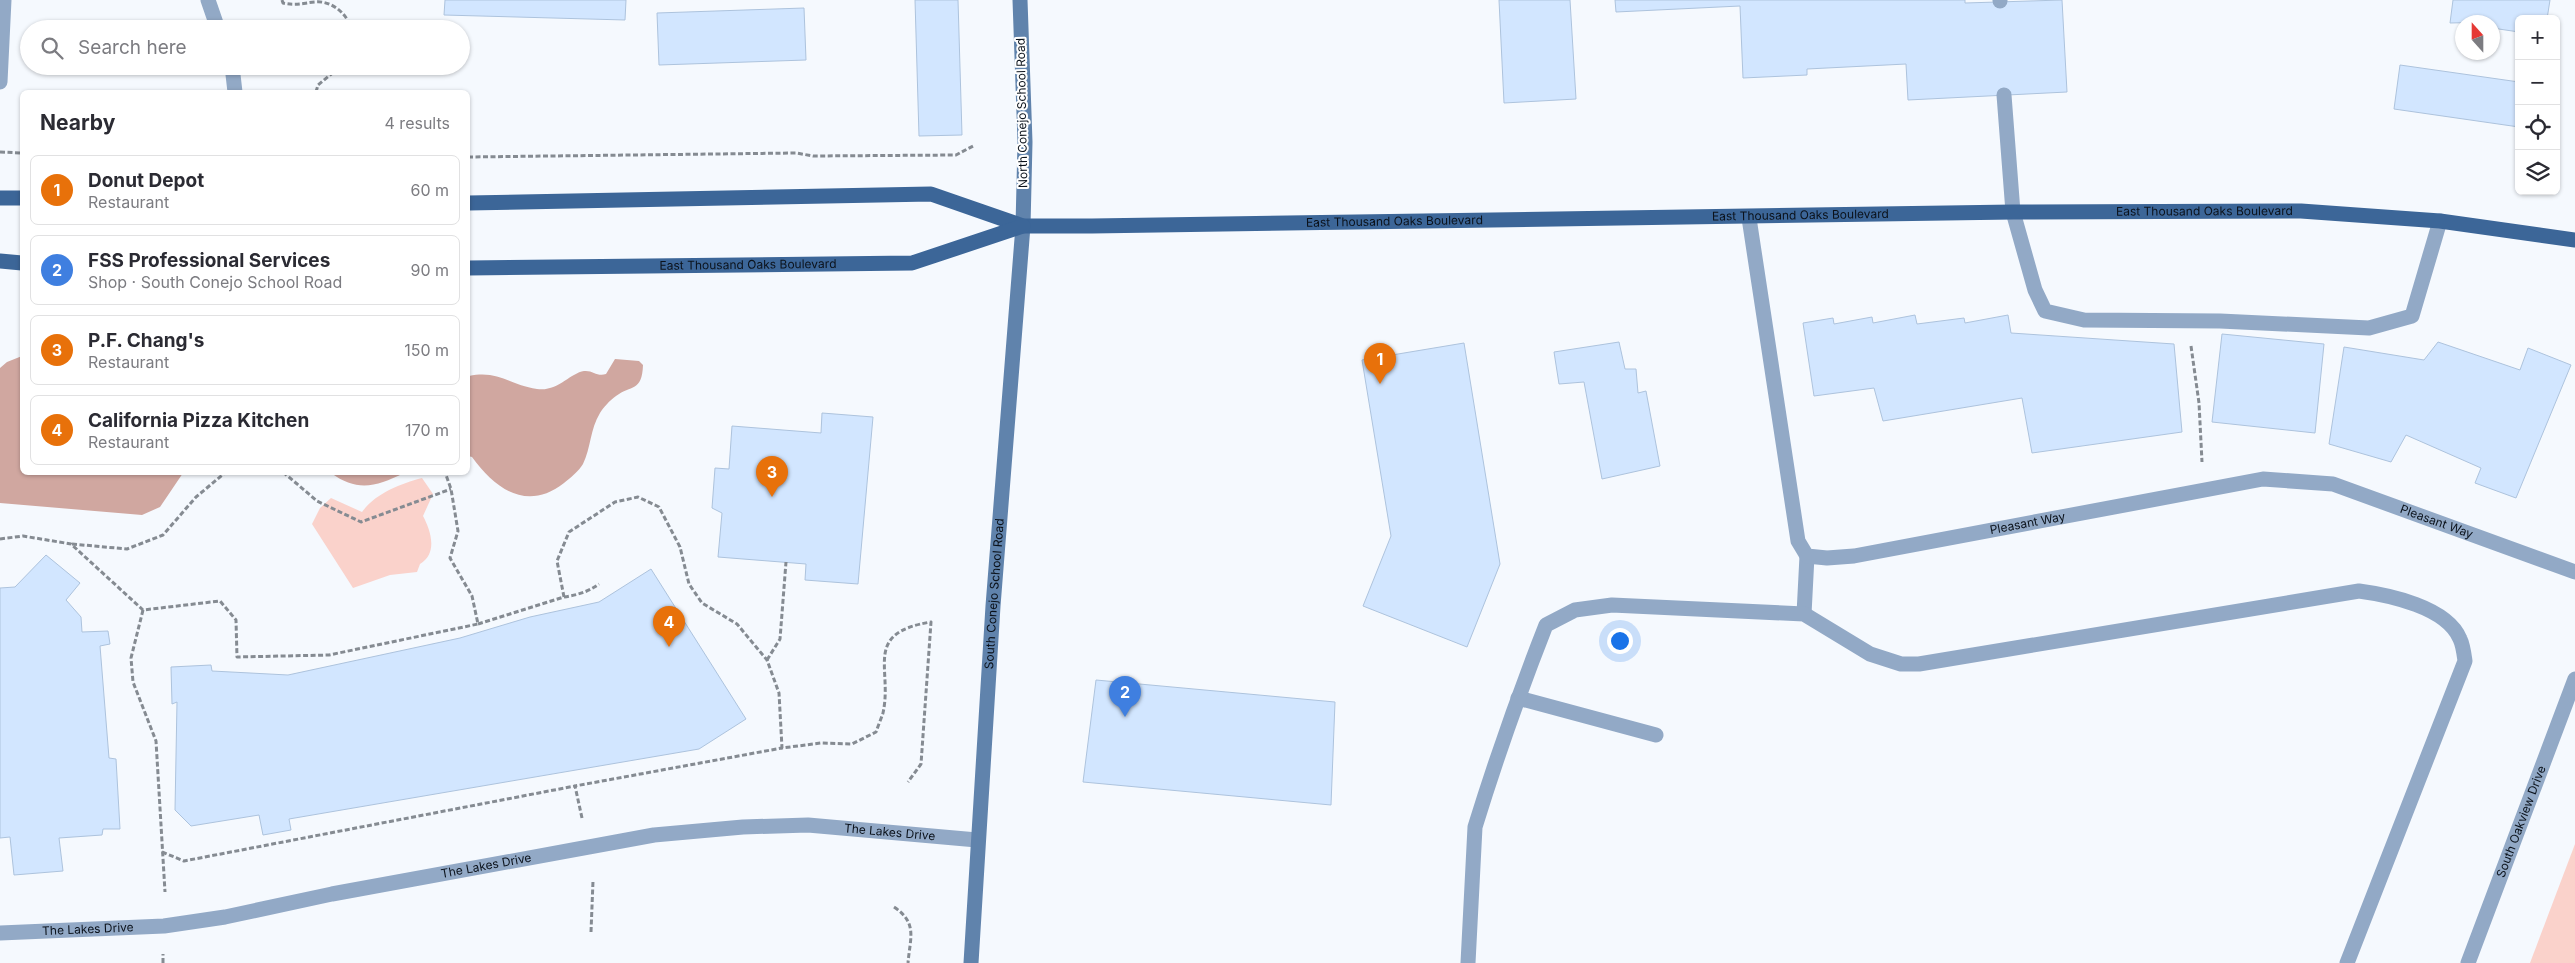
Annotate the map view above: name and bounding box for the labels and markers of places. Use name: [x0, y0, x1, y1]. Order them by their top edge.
pin: 1: [1364, 343, 1396, 384]
pin: 3: [756, 456, 788, 497]
pin: 4: [653, 606, 685, 647]
pin: 2: [1109, 676, 1141, 717]

